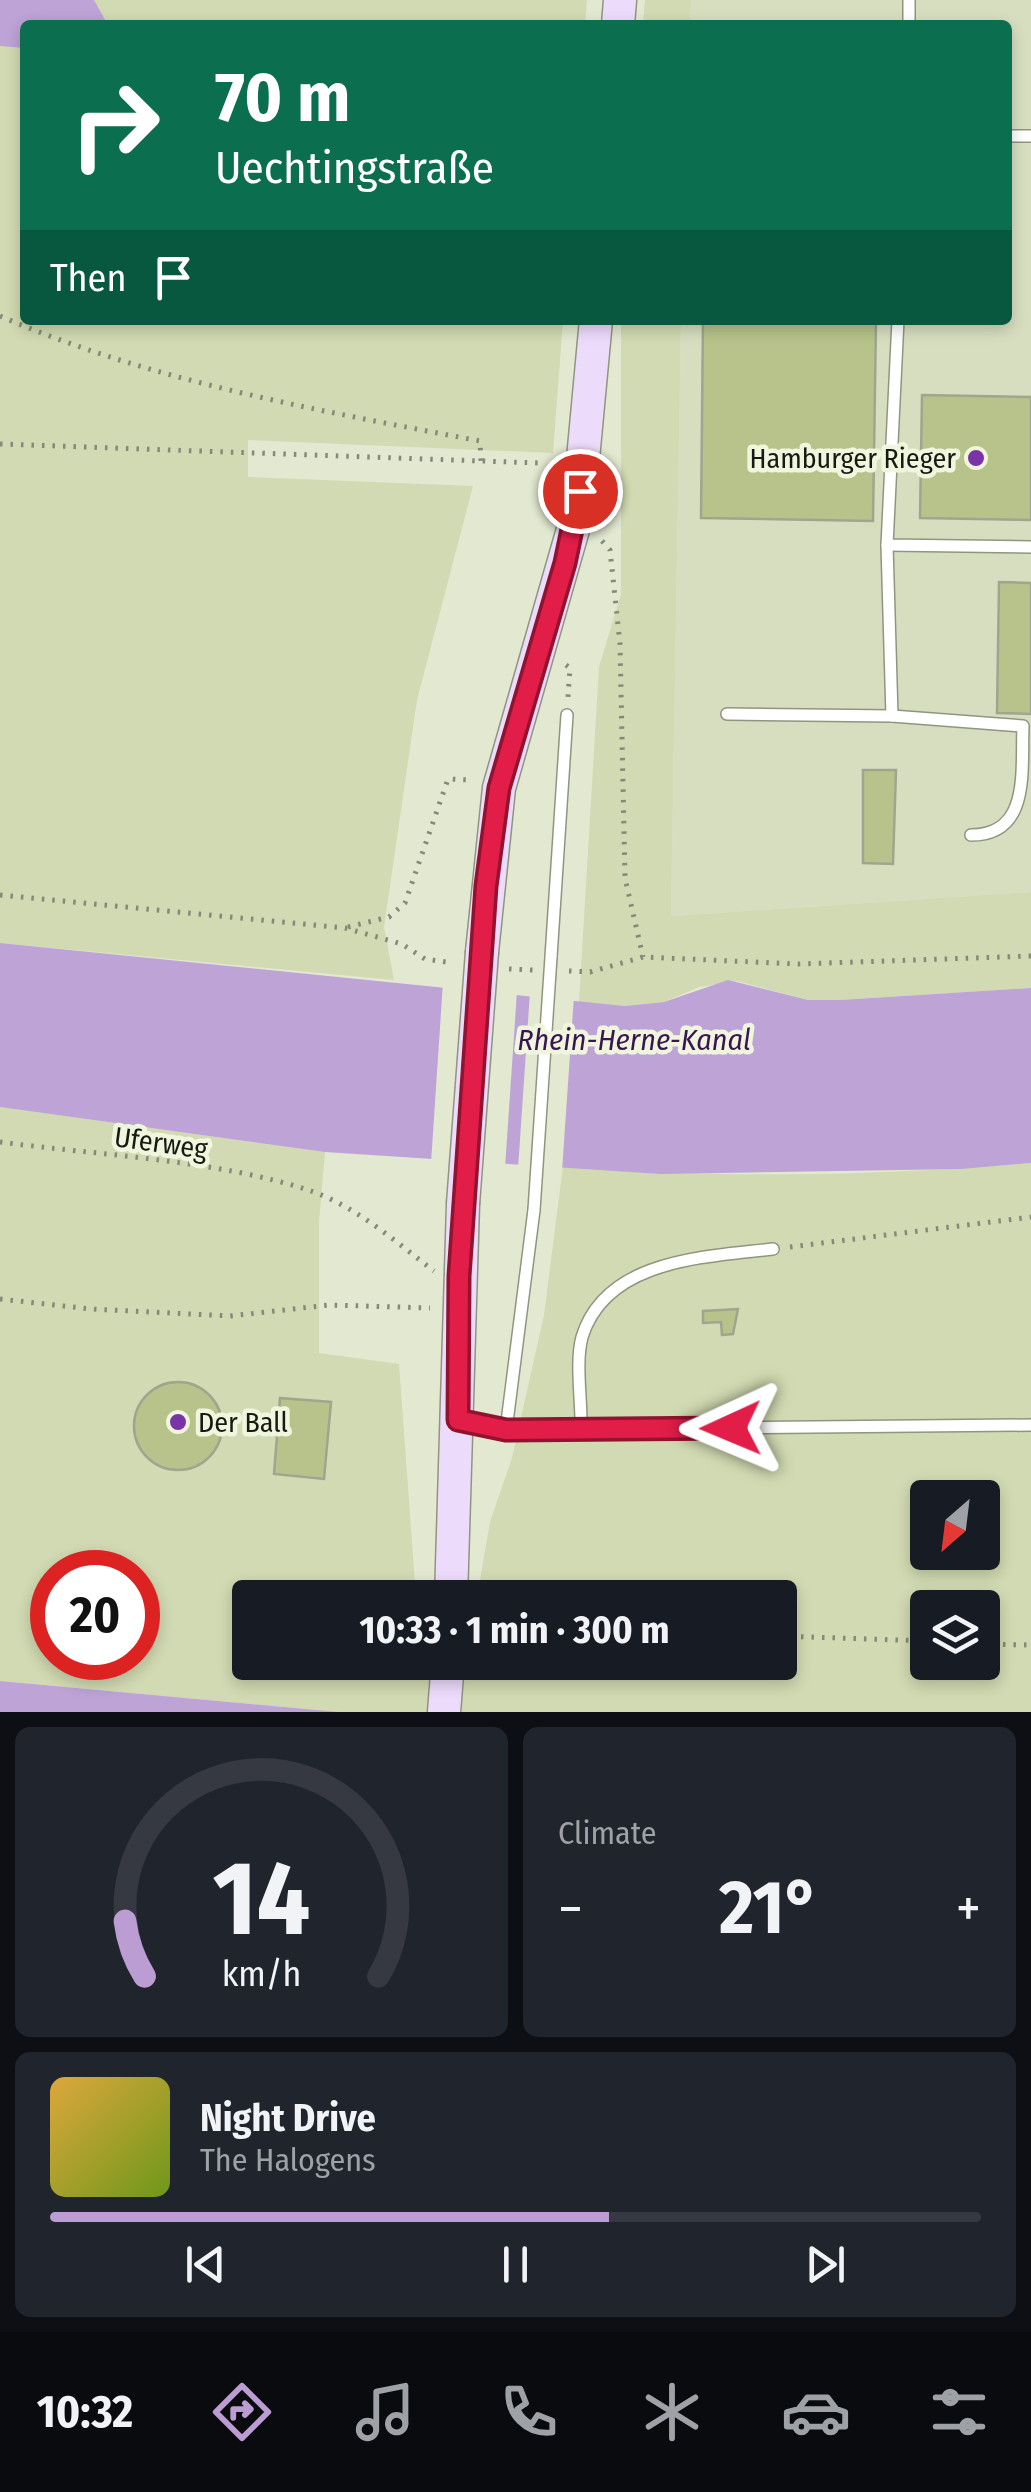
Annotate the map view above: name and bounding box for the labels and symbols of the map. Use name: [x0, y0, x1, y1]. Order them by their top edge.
place label: Hamburger Rieger: [749, 442, 956, 475]
marker: Hamburger Rieger: [965, 447, 987, 469]
pin: [538, 449, 623, 534]
water label: Rhein-Herne-Kanal: [517, 1022, 751, 1058]
street label: Uferweg: [112, 1120, 211, 1166]
position arrow: [679, 1376, 783, 1480]
place label: Der Ball: [198, 1406, 288, 1439]
marker: Der Ball: [167, 1411, 189, 1433]
north arrow: [910, 1480, 1000, 1570]
speed limit sign: 20: [30, 1550, 160, 1680]

